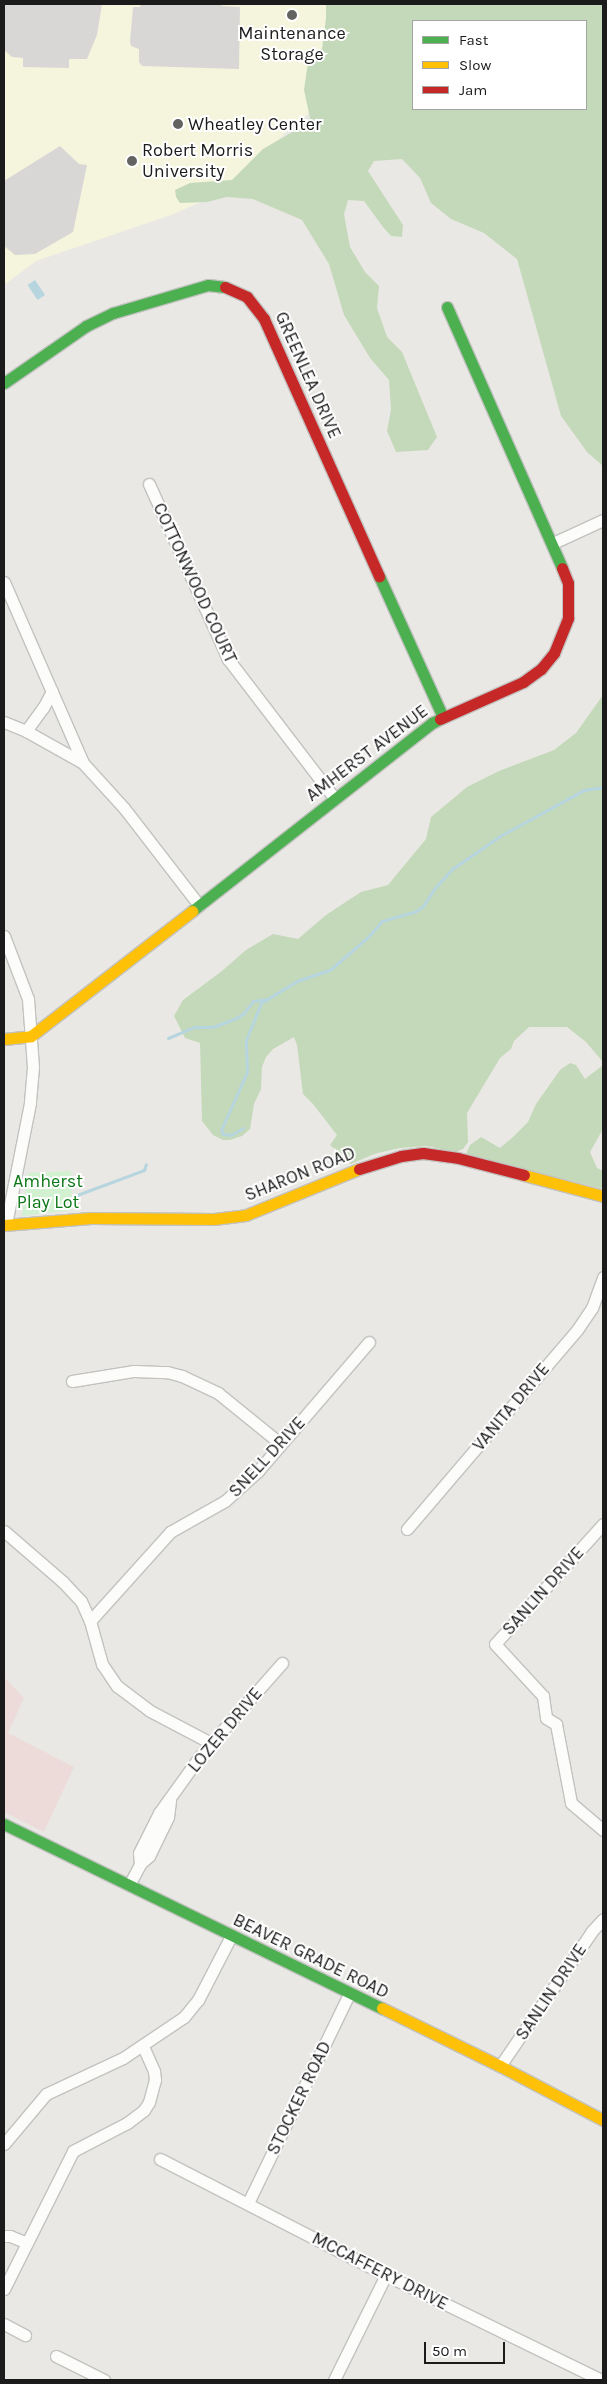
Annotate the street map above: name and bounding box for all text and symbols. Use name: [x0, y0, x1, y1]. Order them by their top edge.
marker: Maintenance Storage: [286, 9, 298, 21]
legend: [412, 20, 587, 110]
place label: Maintenance Storage: [238, 23, 346, 66]
text: Fast: [459, 31, 488, 49]
text: Slow: [459, 56, 491, 74]
text: Jam: [459, 81, 487, 99]
place label: Wheatley Center: [188, 113, 321, 135]
marker: Wheatley Center: [172, 118, 184, 130]
place label: Robert Morris University: [142, 140, 253, 182]
marker: Robert Morris University: [126, 155, 138, 167]
street label: GREENLEA DRIVE: [270, 308, 346, 442]
street label: COTTONWOOD COURT: [148, 499, 242, 667]
street label: AMHERST AVENUE: [302, 700, 432, 806]
street label: SHARON ROAD: [242, 1142, 358, 1206]
park label: Amherst Play Lot: [13, 1171, 83, 1214]
street label: VANITA DRIVE: [468, 1359, 554, 1455]
street label: SNELL DRIVE: [224, 1412, 310, 1502]
street label: SANLIN DRIVE: [498, 1542, 588, 1640]
street label: LOZER DRIVE: [183, 1683, 267, 1777]
street label: BEAVER GRADE ROAD: [230, 1909, 392, 2003]
street label: SANLIN DRIVE: [511, 1940, 591, 2044]
street label: STOCKER ROAD: [262, 2038, 336, 2158]
street label: MCCAFFERY DRIVE: [308, 2227, 452, 2315]
scale bar: [427, 2332, 508, 2364]
text: 50 m: [432, 2342, 467, 2360]

